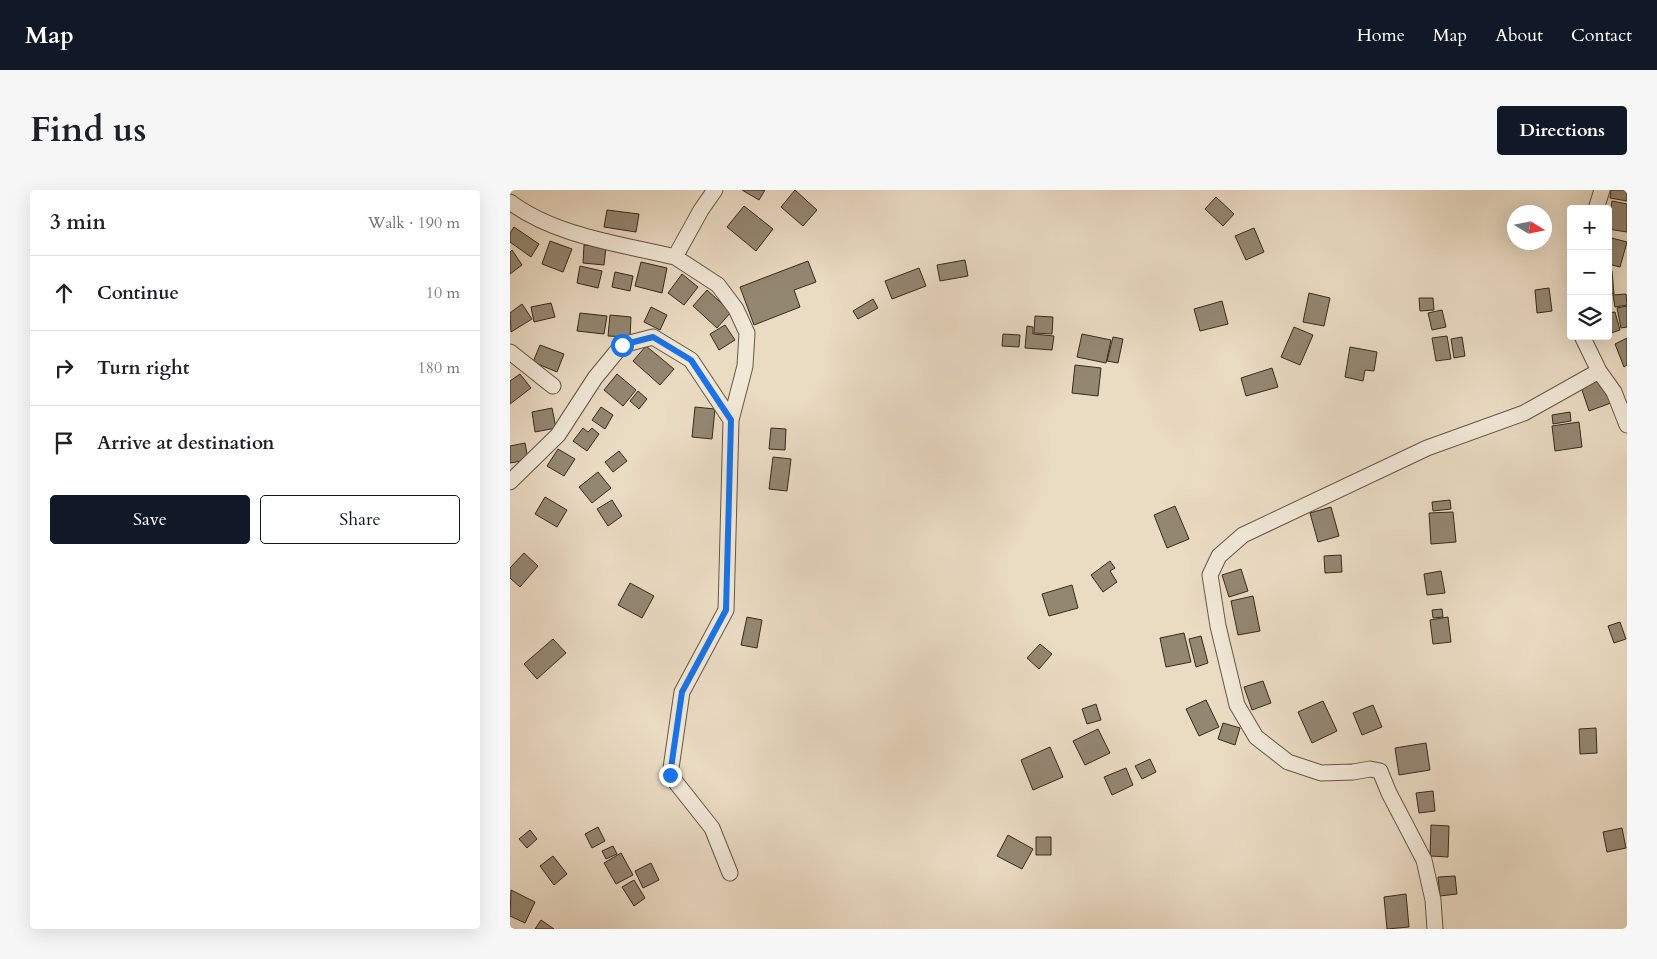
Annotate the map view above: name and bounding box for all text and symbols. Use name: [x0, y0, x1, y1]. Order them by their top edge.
text: Map: [25, 19, 74, 52]
text: Home: [1357, 23, 1405, 48]
text: Map: [1433, 23, 1467, 48]
text: About: [1495, 23, 1543, 48]
text: Contact: [1571, 23, 1632, 48]
text: Find us: [30, 106, 146, 154]
button: Directions: [1497, 106, 1627, 155]
north arrow: [1507, 205, 1552, 250]
map controls: [1567, 205, 1612, 340]
button: +: [1567, 205, 1612, 250]
text: 3 min: [50, 208, 106, 237]
text: Walk · 190 m: [368, 212, 460, 234]
button: −: [1567, 250, 1612, 295]
icon: ahead: [50, 279, 78, 307]
text: Continue: [97, 280, 179, 306]
text: 10 m: [426, 282, 460, 304]
button: layers: [1567, 295, 1612, 340]
route start: [611, 334, 634, 357]
icon: right: [50, 354, 78, 382]
text: Turn right: [97, 355, 189, 381]
text: 180 m: [418, 357, 460, 379]
icon: arrive: [50, 429, 78, 457]
text: Arrive at destination: [97, 430, 274, 456]
button: Save: [50, 495, 250, 544]
button: Share: [260, 495, 460, 544]
route end: [659, 764, 682, 787]

